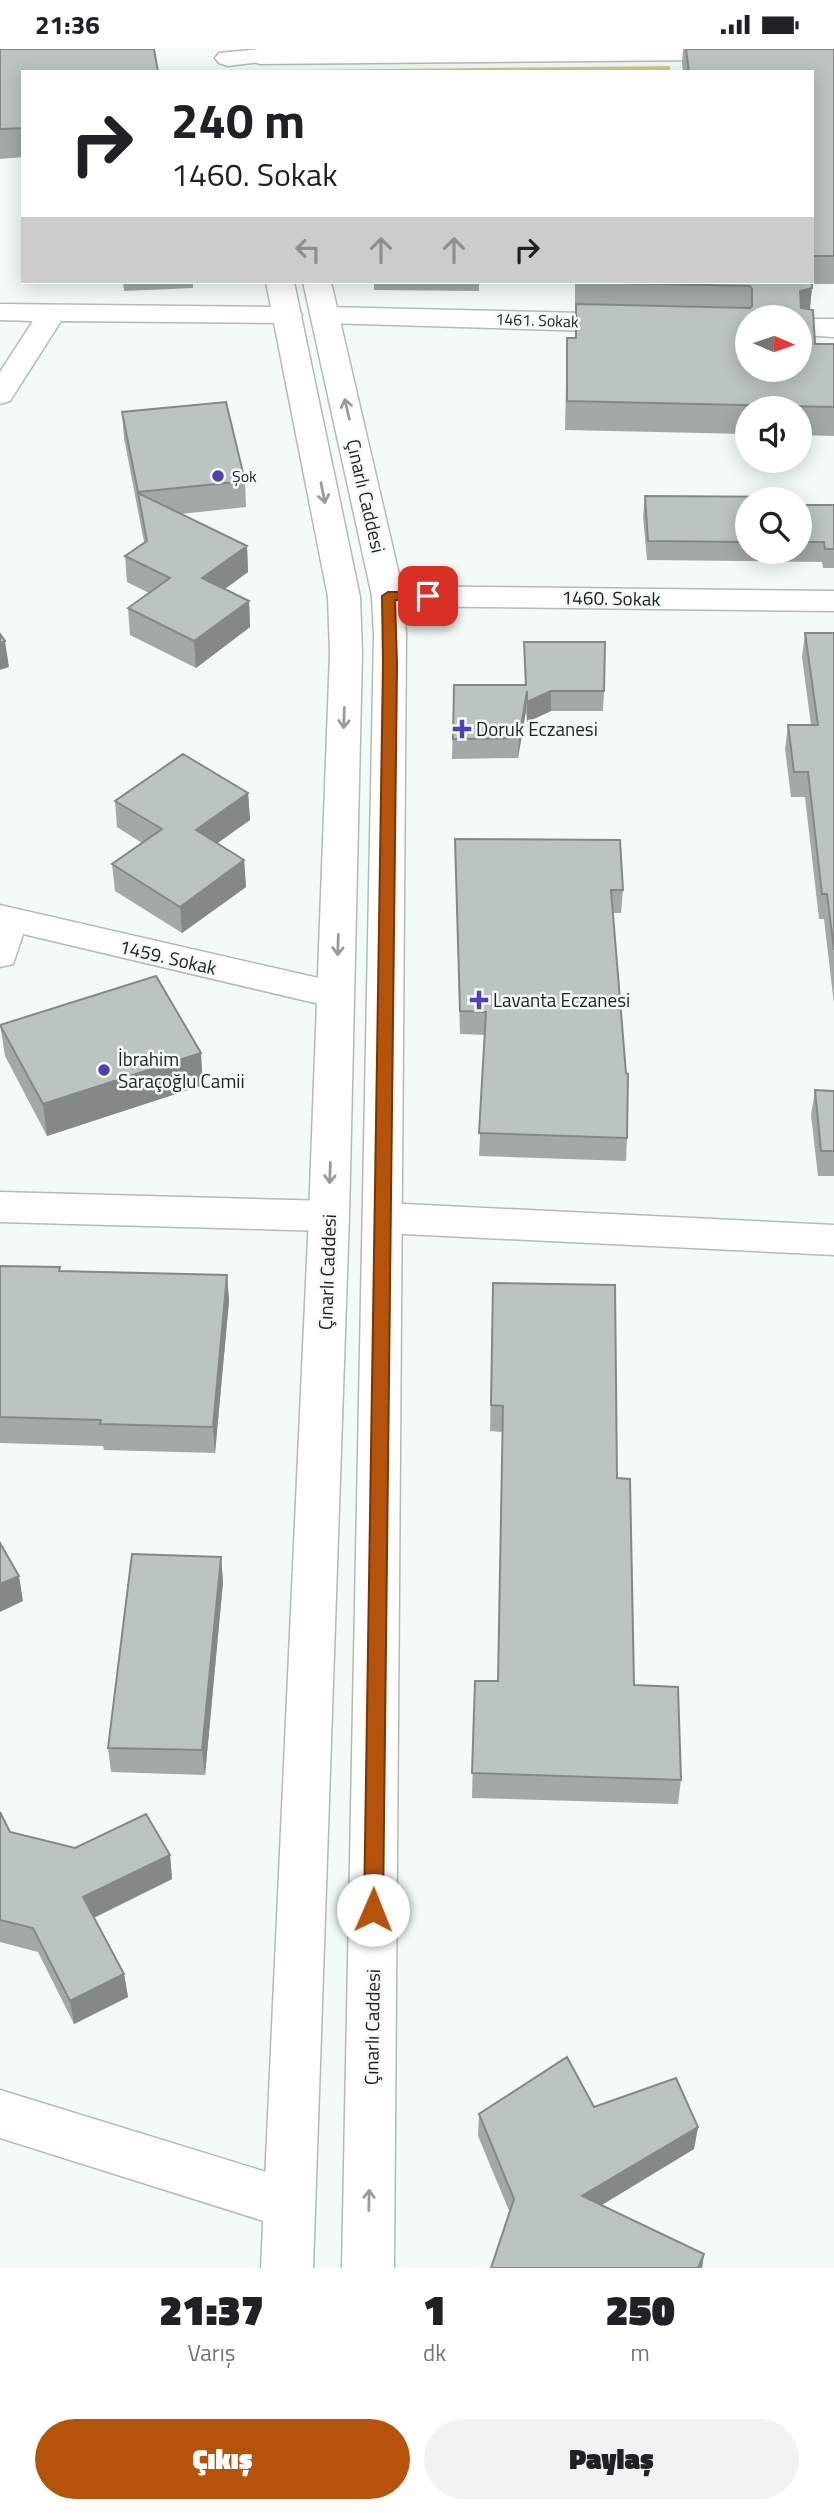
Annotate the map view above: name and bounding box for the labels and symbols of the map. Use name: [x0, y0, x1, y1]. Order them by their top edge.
north arrow: [735, 305, 812, 381]
street label: 1461. Sokak: [495, 307, 579, 333]
one-way arrow: [339, 398, 353, 421]
street label: Çınarlı Caddesi: [339, 436, 394, 556]
place label: Şok: [232, 464, 257, 488]
marker: Şok: [210, 468, 226, 484]
one-way arrow: [317, 481, 330, 504]
pin: [398, 566, 458, 626]
street label: 1460. Sokak: [561, 582, 661, 613]
one-way arrow: [337, 706, 351, 729]
place label: Doruk Eczanesi: [476, 714, 598, 743]
marker: Doruk Eczanesi: [454, 721, 470, 737]
street label: 1459. Sokak: [117, 931, 220, 982]
one-way arrow: [331, 934, 344, 957]
place label: Lavanta Eczanesi: [493, 985, 630, 1014]
marker: Lavanta Eczanesi: [471, 992, 487, 1008]
place label: İbrahim Saraçoğlu Camii: [118, 1044, 245, 1095]
marker: İbrahim Saraçoğlu Camii: [96, 1062, 112, 1078]
one-way arrow: [324, 1161, 337, 1184]
street label: Çınarlı Caddesi: [310, 1213, 343, 1330]
position arrow: [336, 1873, 410, 1947]
street label: Çınarlı Caddesi: [356, 1969, 387, 2085]
one-way arrow: [362, 2189, 376, 2212]

